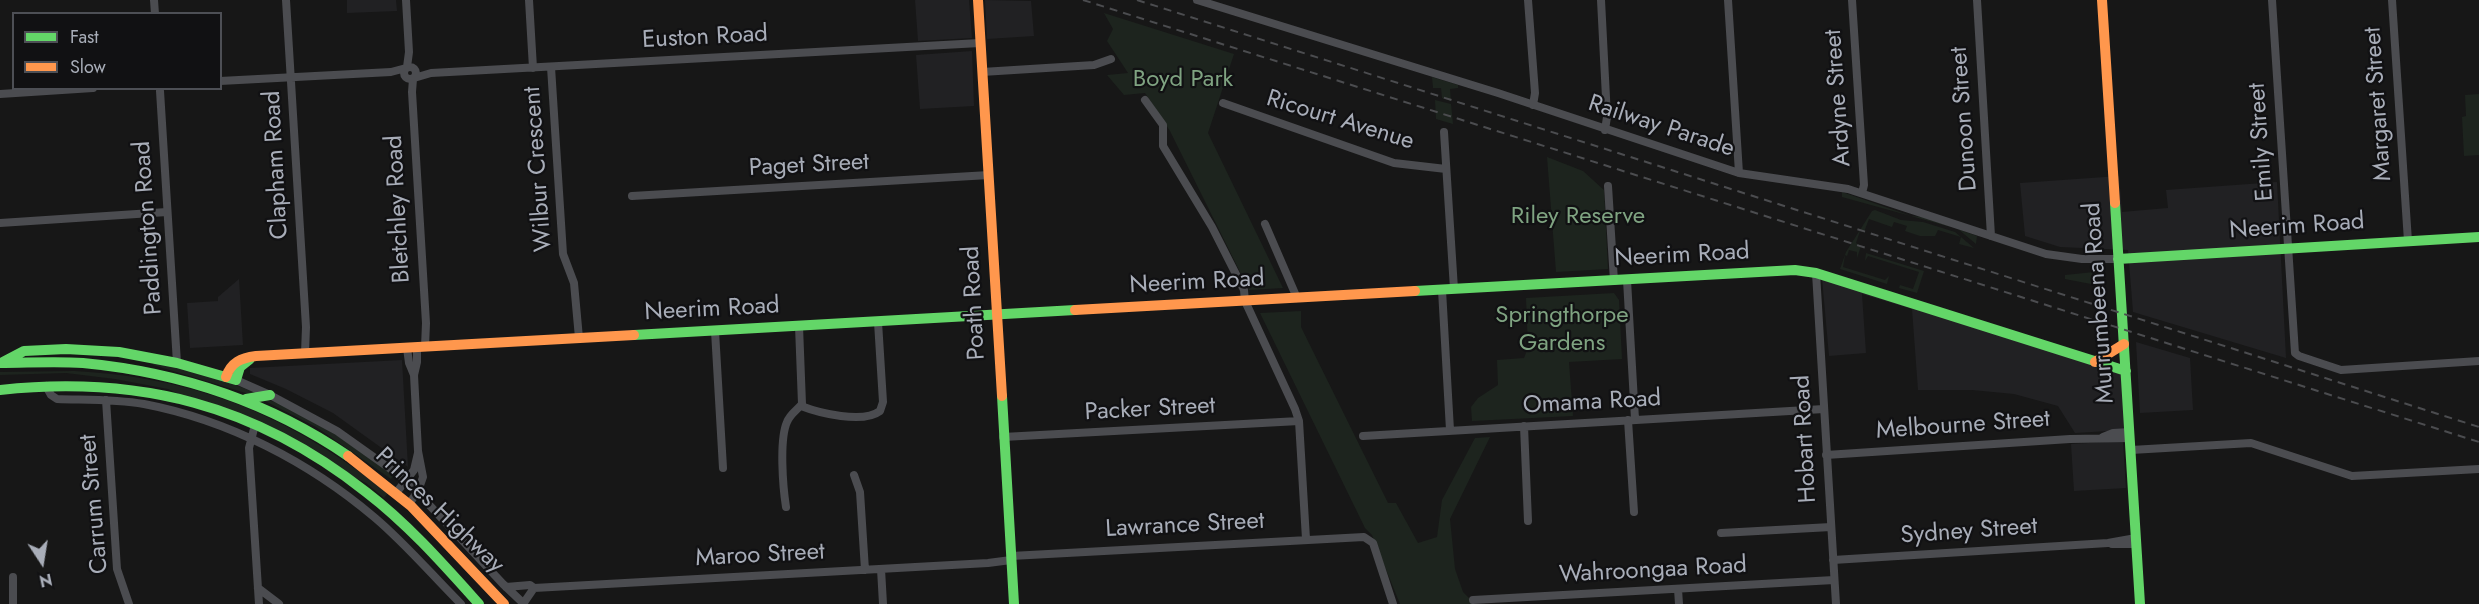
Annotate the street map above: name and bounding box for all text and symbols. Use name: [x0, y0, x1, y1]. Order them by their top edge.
legend: [12, 12, 222, 90]
street label: Euston Road: [641, 20, 769, 56]
text: Fast: [70, 24, 99, 50]
street label: Margaret Street: [2359, 26, 2399, 182]
street label: Ardyne Street: [1820, 28, 1858, 168]
street label: Dunoon Street: [1946, 46, 1984, 192]
text: Slow: [70, 54, 106, 80]
park label: Boyd Park: [1133, 66, 1233, 94]
street label: Emily Street: [2243, 82, 2281, 202]
street label: Wilbur Crescent: [519, 85, 559, 253]
street label: Ricourt Avenue: [1263, 85, 1417, 157]
street label: Clapham Road: [259, 90, 295, 240]
street label: Railway Parade: [1584, 90, 1738, 164]
street label: Bletchley Road: [381, 134, 417, 284]
street label: Paddington Road: [129, 140, 169, 316]
street label: Paget Street: [748, 148, 870, 184]
street label: Murrumbeena Road: [2079, 202, 2121, 404]
park label: Riley Reserve: [1511, 203, 1645, 231]
street label: Neerim Road: [2228, 208, 2366, 246]
street label: Neerim Road: [1614, 238, 1750, 274]
street label: Poath Road: [958, 245, 992, 361]
street label: Neerim Road: [1129, 265, 1265, 301]
street label: Neerim Road: [644, 292, 780, 328]
park label: Springthorpe Gardens: [1495, 302, 1629, 358]
street label: Hobart Road: [1788, 374, 1824, 504]
street label: Omama Road: [1522, 385, 1662, 421]
street label: Packer Street: [1084, 392, 1216, 428]
street label: Melbourne Street: [1875, 406, 2051, 446]
street label: Carrum Street: [75, 433, 115, 575]
street label: Princes Highway: [368, 442, 510, 580]
street label: Lawrance Street: [1105, 507, 1265, 545]
street label: Sydney Street: [1900, 513, 2038, 551]
north arrow: [12, 532, 72, 592]
street label: Maroo Street: [695, 538, 825, 574]
street label: Wahroongaa Road: [1558, 552, 1748, 590]
text: N: [37, 568, 54, 593]

